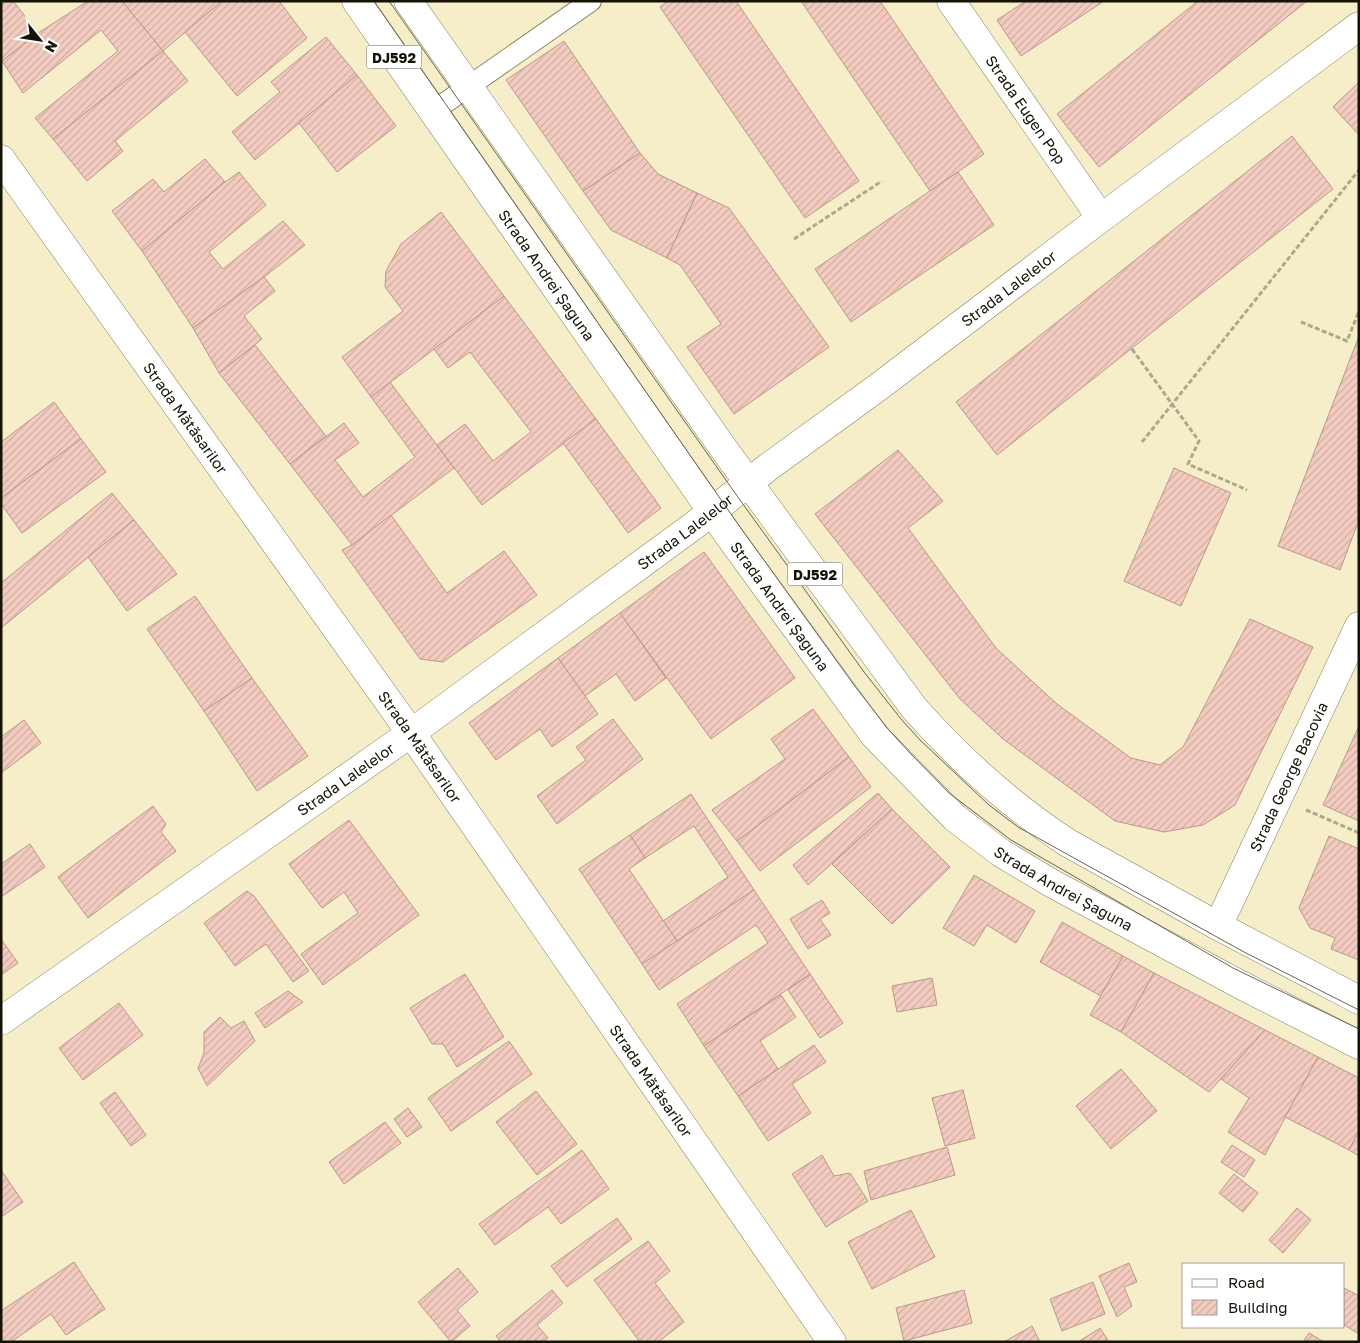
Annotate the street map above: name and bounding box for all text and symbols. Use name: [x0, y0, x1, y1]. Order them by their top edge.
north arrow: [15, 15, 65, 65]
text: N: [42, 38, 62, 56]
road number: DJ592: [366, 46, 422, 68]
street label: Strada Eugen Pop: [982, 52, 1070, 167]
street label: Strada Andrei Șaguna: [495, 206, 599, 344]
street label: Strada Lalelelor: [957, 246, 1060, 330]
street label: Strada Mătăsarilor: [140, 359, 232, 477]
street label: Strada Lalelelor: [634, 490, 736, 573]
street label: Strada Andrei Șaguna: [727, 538, 833, 674]
road number: DJ592: [788, 562, 842, 586]
street label: Strada Mătăsarilor: [375, 687, 466, 806]
street label: Strada George Bacovia: [1245, 699, 1331, 854]
street label: Strada Lalelelor: [294, 739, 398, 819]
street label: Strada Andrei Șaguna: [991, 842, 1136, 934]
street label: Strada Mătăsarilor: [606, 1021, 696, 1140]
legend: [1182, 1263, 1345, 1328]
text: Road: [1228, 1273, 1265, 1291]
text: Building: [1228, 1298, 1288, 1316]

